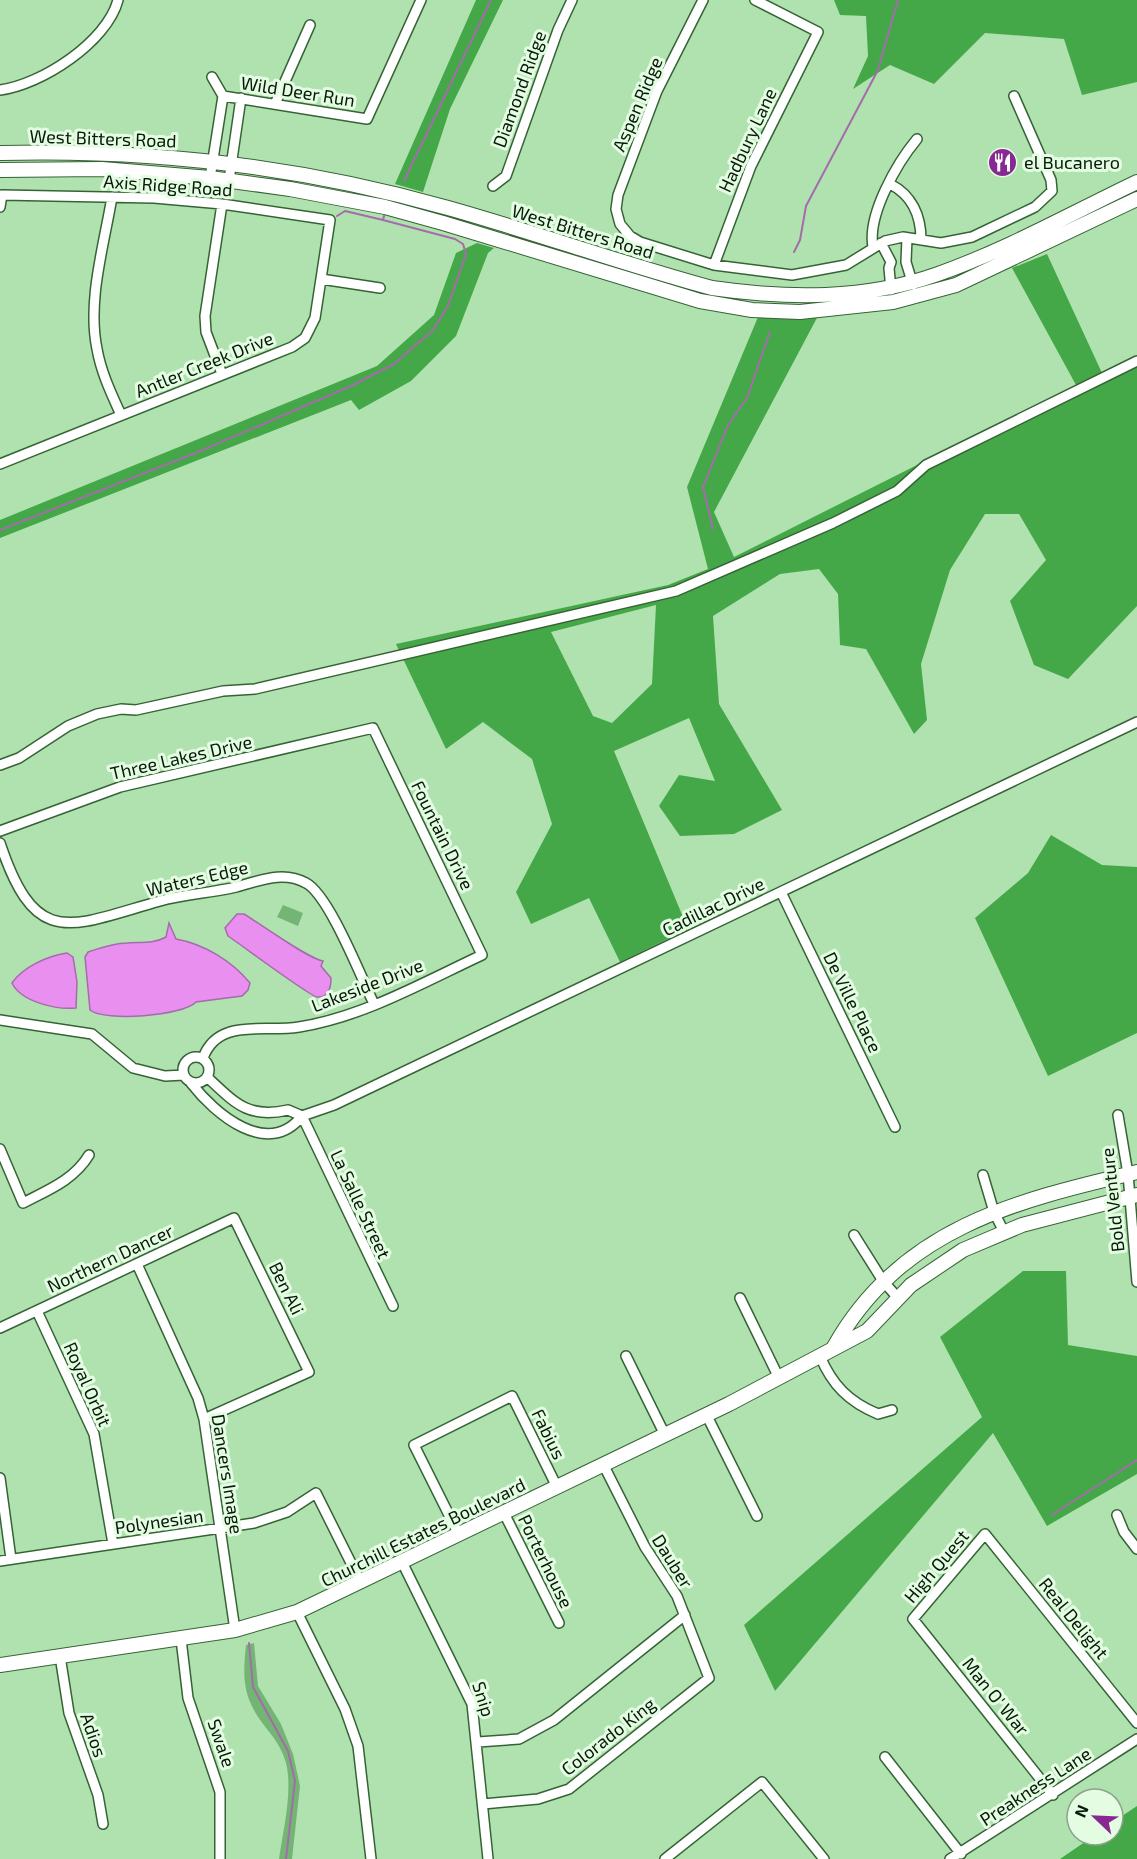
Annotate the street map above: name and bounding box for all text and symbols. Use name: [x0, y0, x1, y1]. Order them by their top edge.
street label: Diamond Ridge: [488, 28, 550, 150]
street label: Aspen Ridge: [607, 53, 667, 155]
street label: Wild Deer Run: [239, 71, 357, 111]
street label: Hadbury Lane: [713, 84, 781, 196]
street label: West Bitters Road: [29, 124, 177, 152]
restaurant icon: el Bucanero: [987, 146, 1019, 178]
place label: el Bucanero: [1024, 151, 1120, 173]
street label: Axis Ridge Road: [103, 170, 233, 200]
street label: West Bitters Road: [509, 199, 657, 263]
street label: Antler Creek Drive: [132, 326, 276, 402]
street label: Three Lakes Drive: [108, 730, 254, 784]
street label: Fountain Drive: [407, 777, 479, 893]
street label: Waters Edge: [144, 856, 250, 900]
street label: Cadillac Drive: [658, 872, 768, 940]
street label: De Ville Place: [819, 948, 887, 1056]
street label: Lakeside Drive: [308, 954, 426, 1016]
street label: La Salle Street: [326, 1146, 396, 1262]
street label: Bold Venture: [1096, 1147, 1128, 1253]
street label: Northern Dancer: [43, 1219, 177, 1297]
street label: Ben Ali: [265, 1258, 309, 1318]
street label: Royal Orbit: [60, 1338, 116, 1430]
street label: Fabius: [527, 1405, 571, 1463]
street label: Dancers Image: [208, 1413, 248, 1535]
street label: Churchill Estates Boulevard: [317, 1473, 529, 1591]
street label: Polynesian: [113, 1504, 205, 1538]
street label: Porterhouse: [514, 1511, 578, 1611]
street label: High Quest: [899, 1525, 973, 1607]
street label: Dauber: [648, 1530, 698, 1592]
street label: Real Delight: [1035, 1573, 1114, 1663]
street label: Man O' War: [958, 1653, 1034, 1739]
street label: Snip: [468, 1679, 500, 1719]
street label: Colorado King: [557, 1692, 659, 1780]
street label: Adios: [76, 1710, 112, 1760]
street label: Swale: [204, 1716, 240, 1770]
street label: Preakness Lane: [975, 1742, 1095, 1830]
north arrow: [1065, 1787, 1125, 1847]
text: N: [1070, 1802, 1092, 1820]

